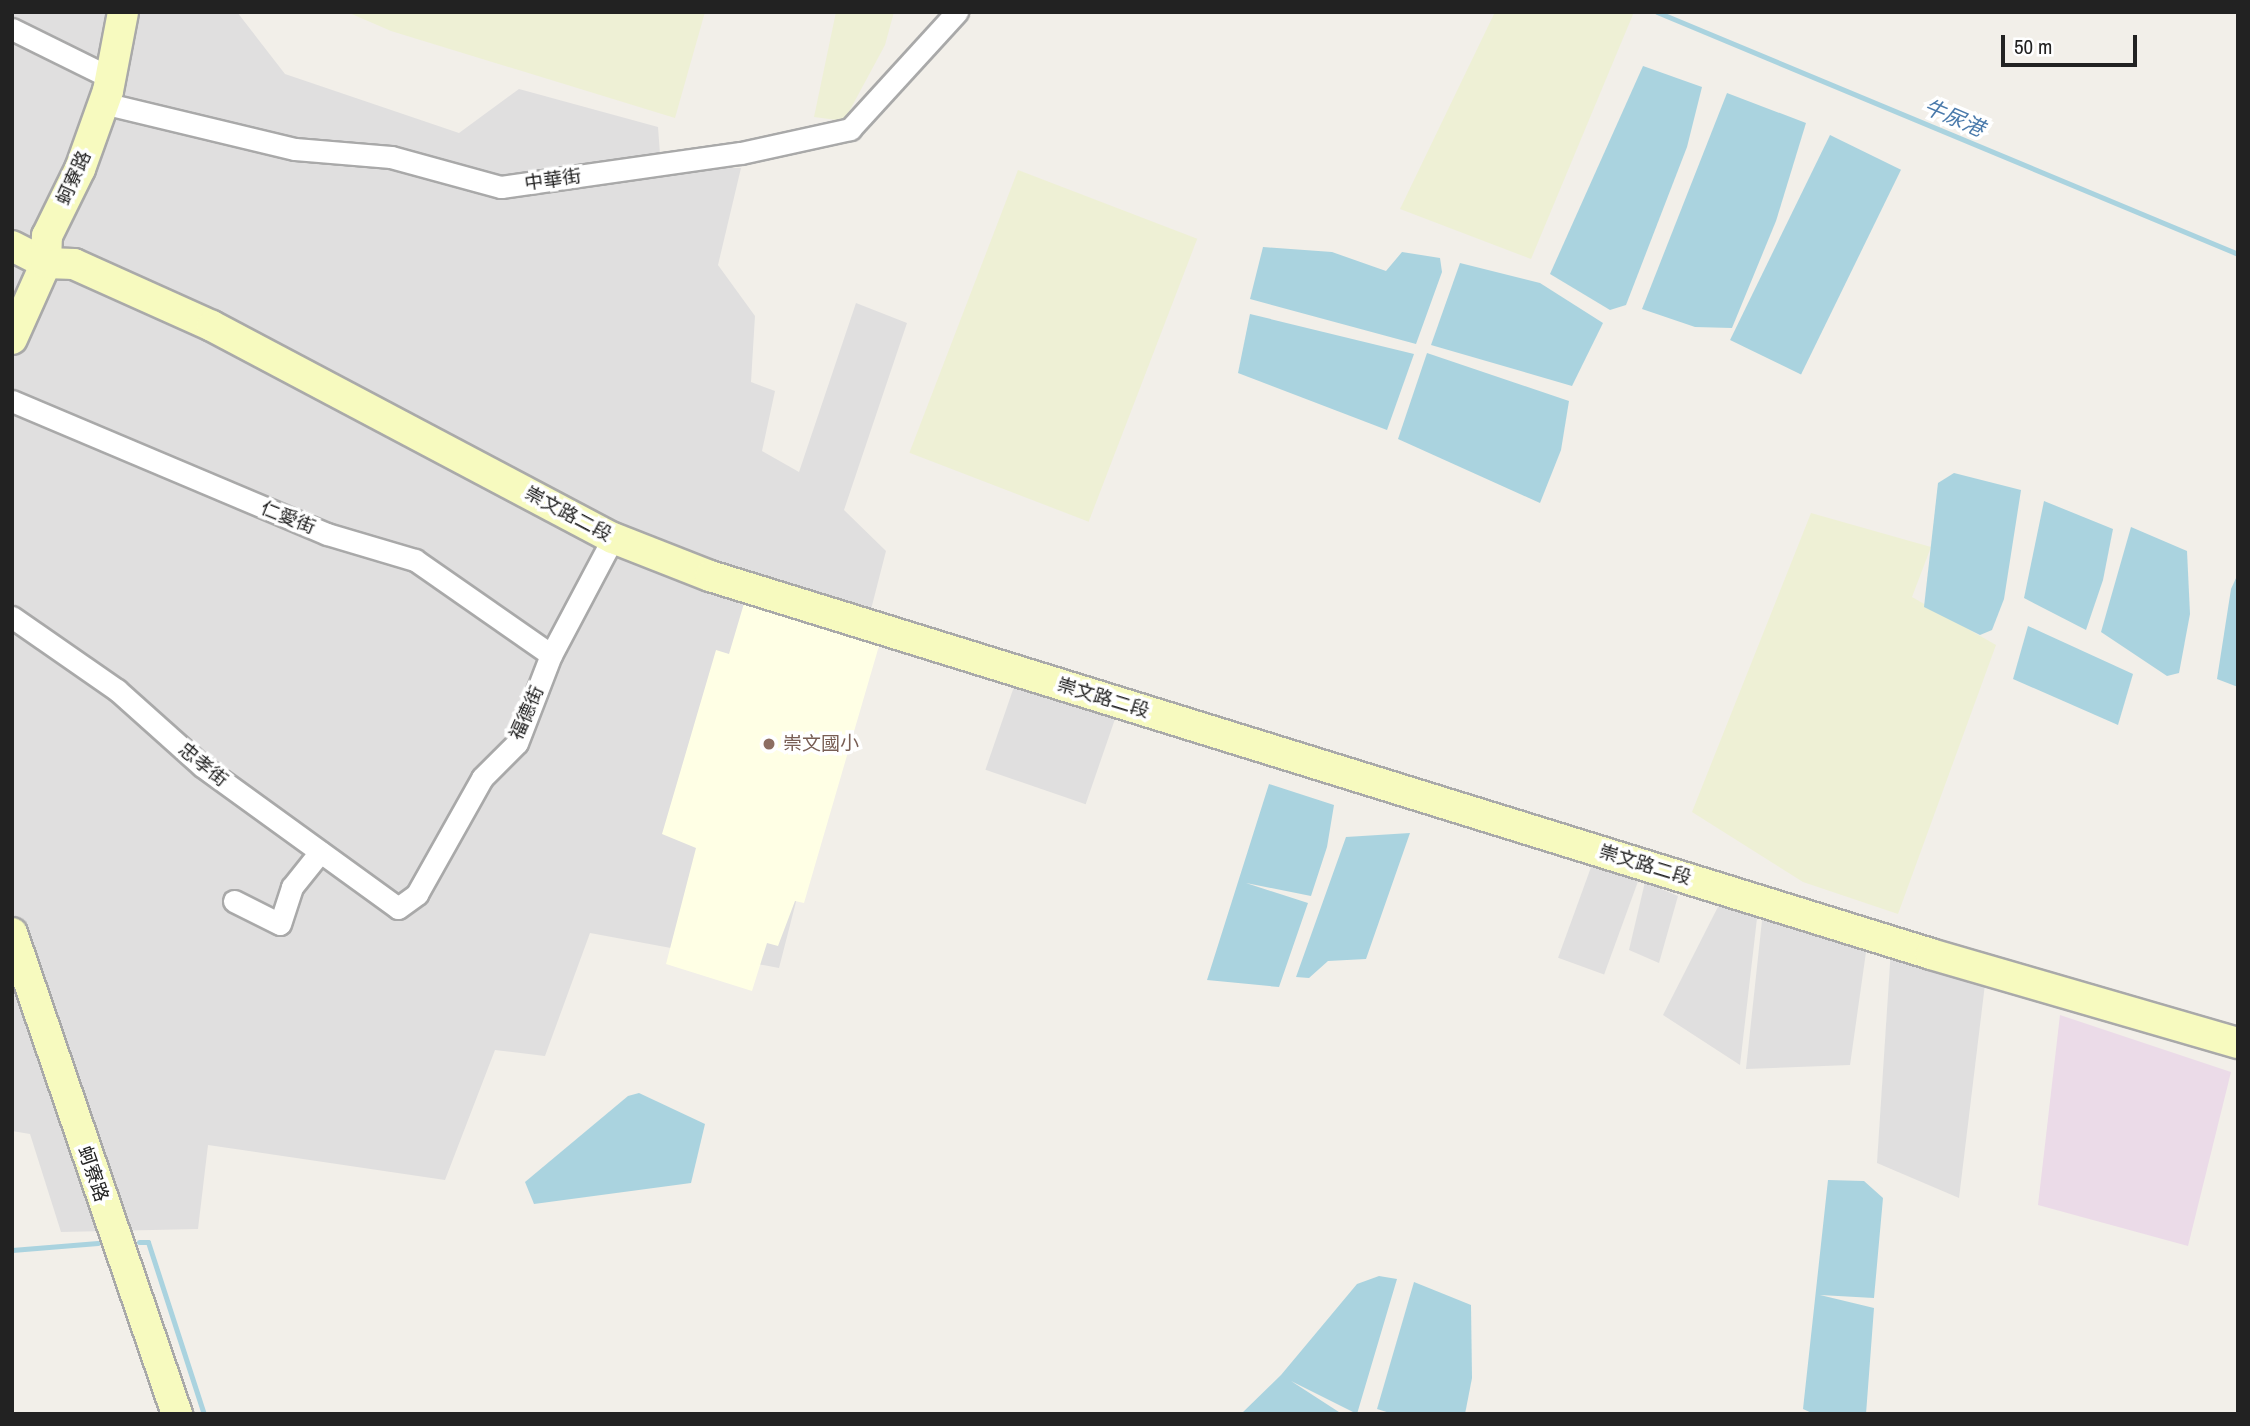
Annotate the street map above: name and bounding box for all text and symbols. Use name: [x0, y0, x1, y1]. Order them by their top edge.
scale bar: [2005, 21, 2142, 65]
text: 50 m: [2014, 32, 2052, 61]
water label: 牛尿港: [1920, 94, 1988, 142]
street label: 蚵寮路: [52, 147, 96, 209]
street label: 中華街: [523, 165, 583, 195]
street label: 崇文路二段: [521, 482, 615, 546]
street label: 仁愛街: [257, 497, 319, 539]
street label: 崇文路二段: [1054, 673, 1152, 723]
street label: 福德街: [505, 682, 549, 744]
place label: 崇文國小: [783, 733, 859, 755]
marker: 崇文國小: [761, 736, 777, 752]
street label: 忠孝街: [174, 738, 232, 792]
street label: 崇文路二段: [1596, 840, 1694, 890]
street label: 蚵寮路: [73, 1143, 113, 1205]

